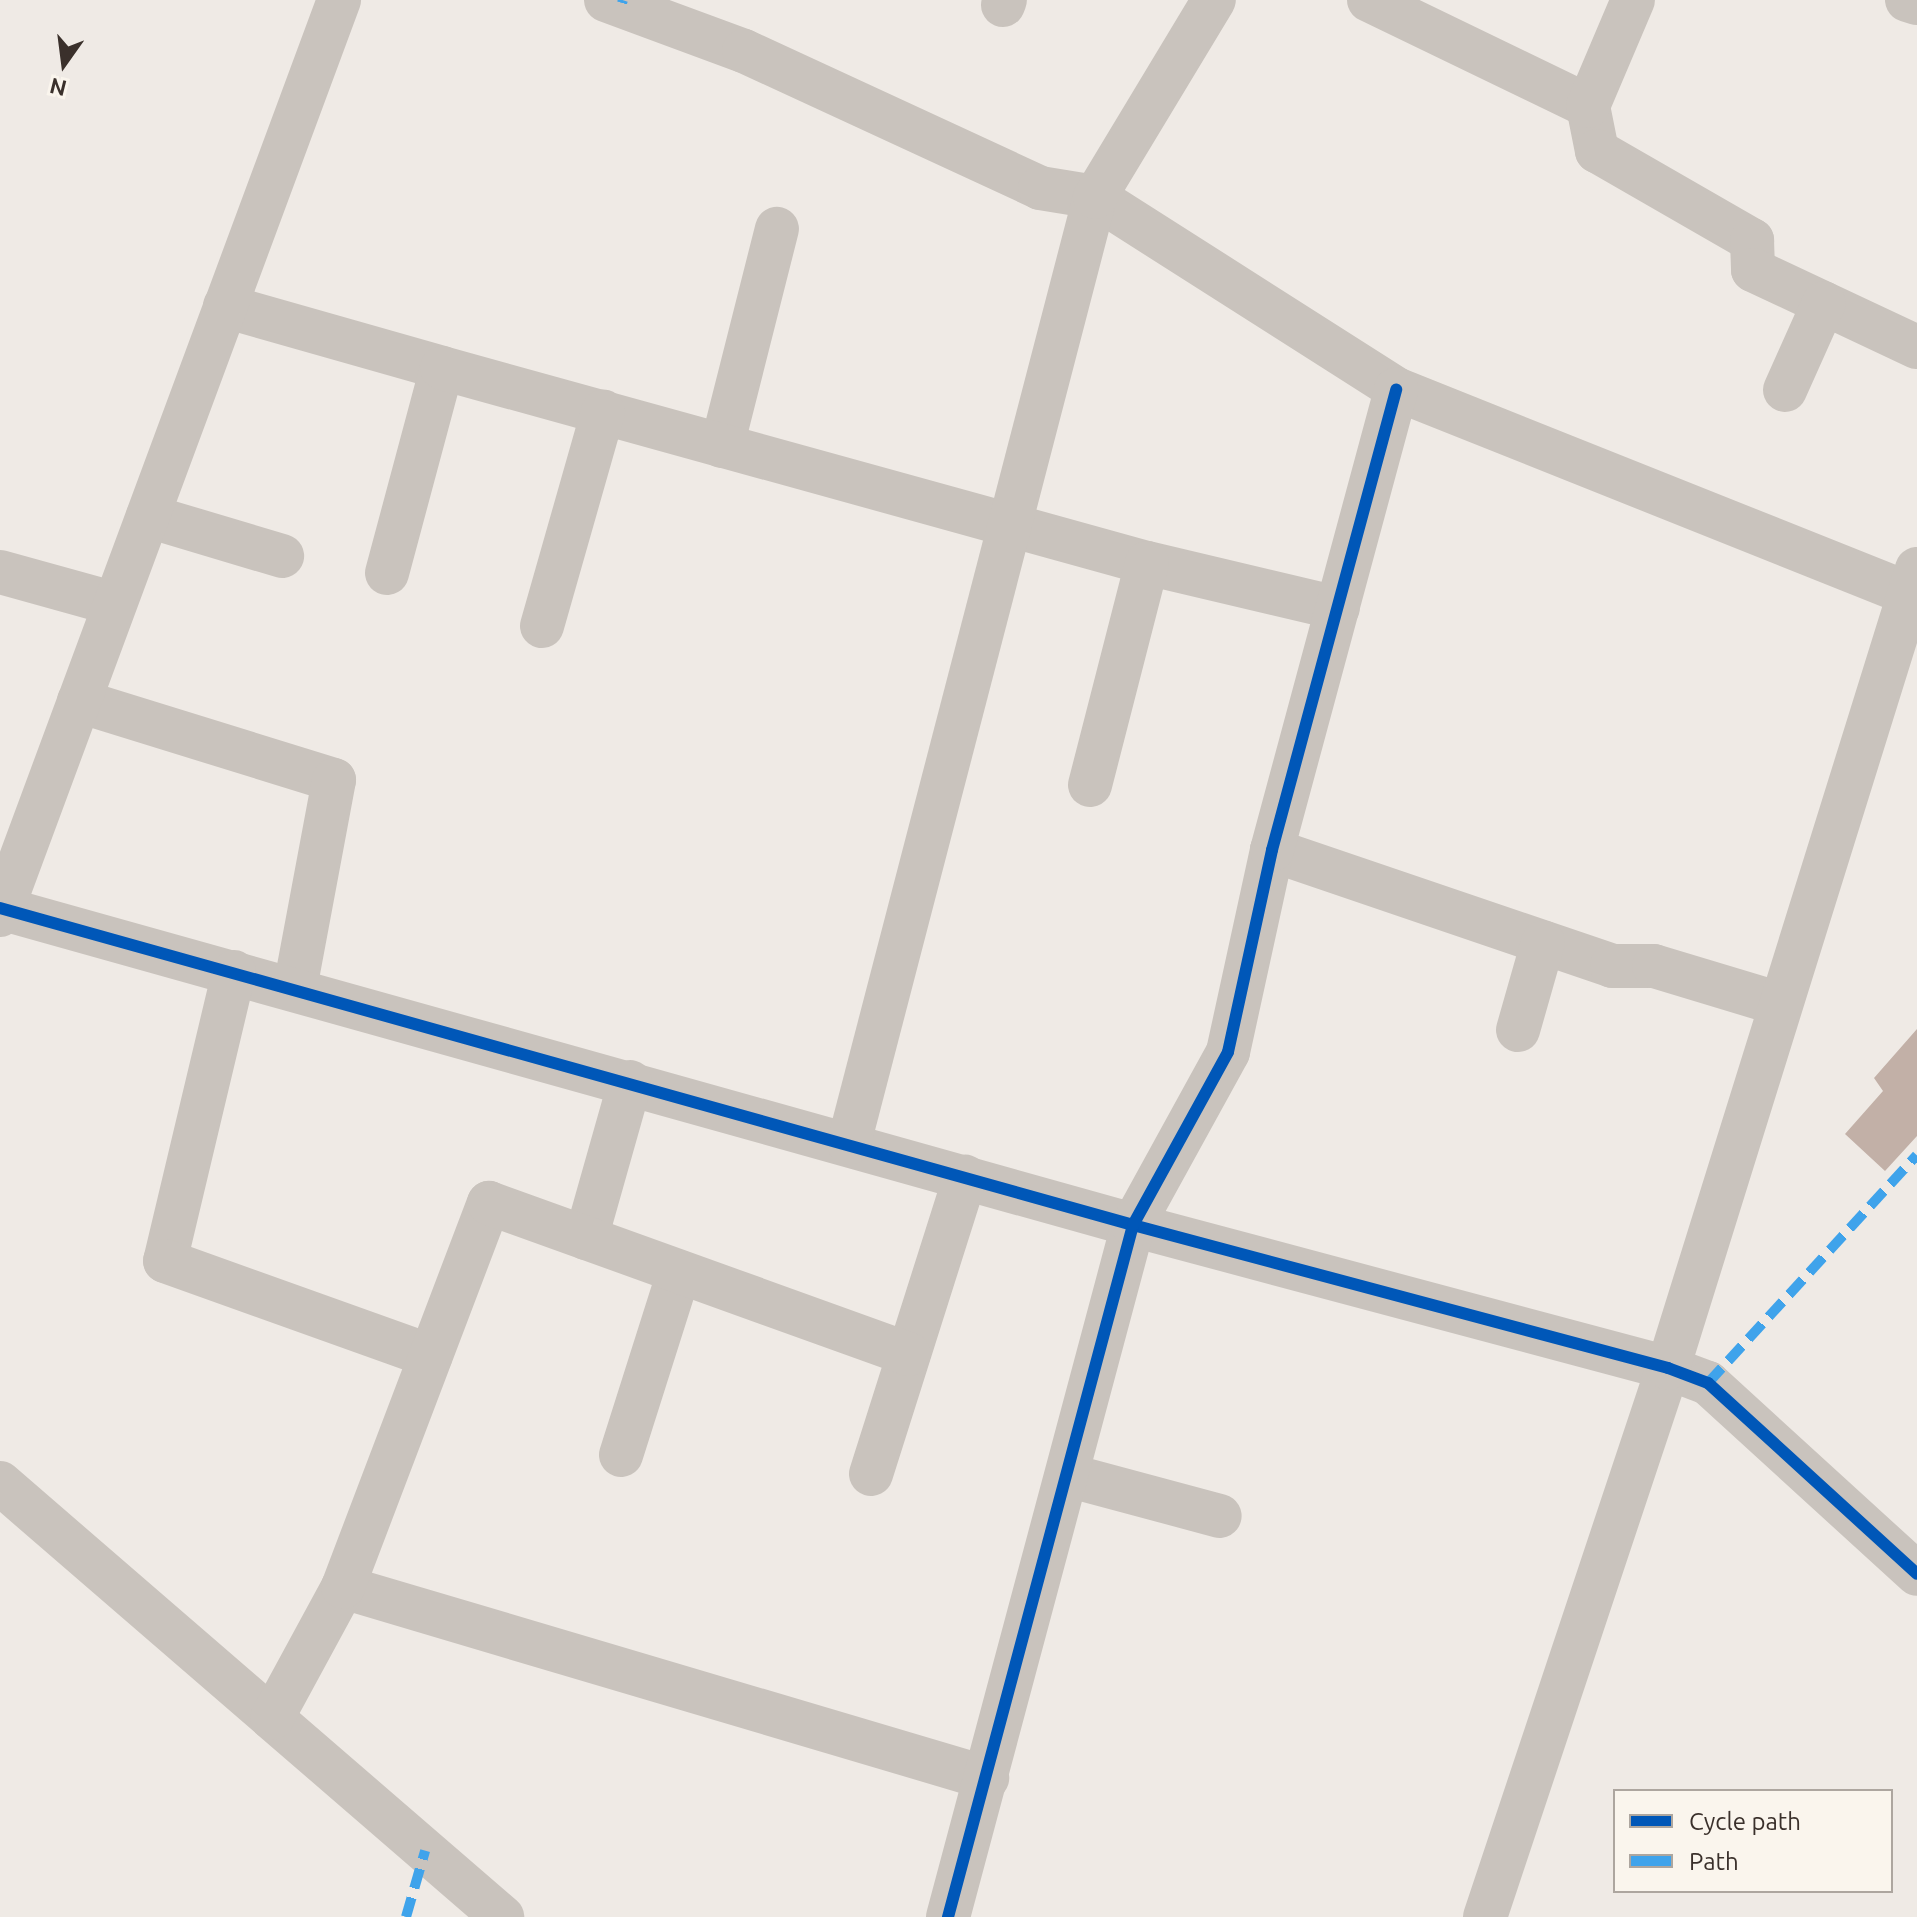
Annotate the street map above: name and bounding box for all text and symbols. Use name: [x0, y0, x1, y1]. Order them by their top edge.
north arrow: [24, 24, 104, 104]
text: N: [47, 74, 69, 102]
legend: [1613, 1789, 1893, 1893]
text: Cycle path: [1689, 1808, 1801, 1835]
text: Path: [1689, 1848, 1739, 1875]

